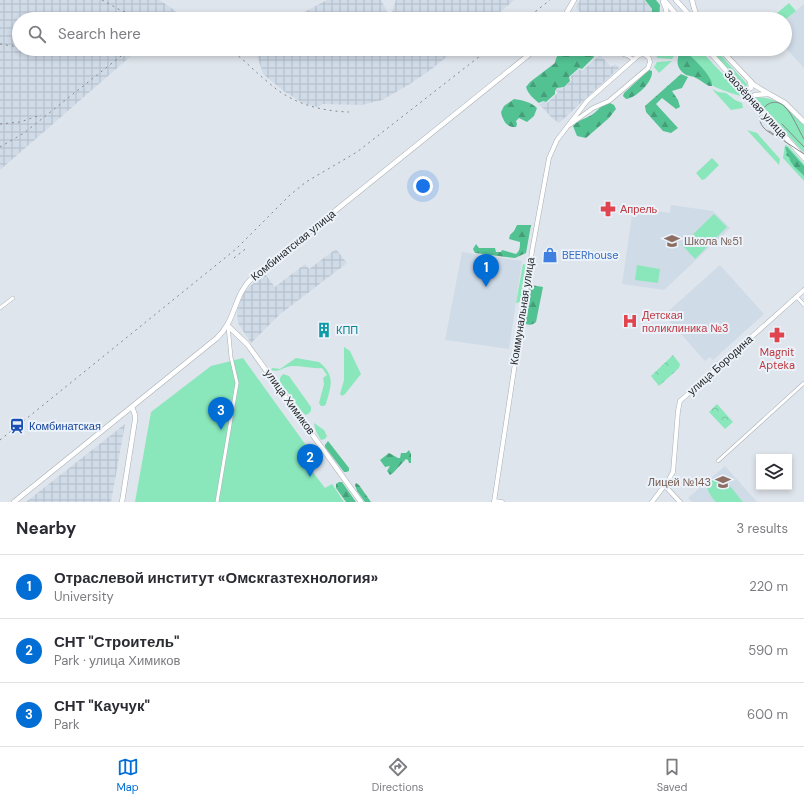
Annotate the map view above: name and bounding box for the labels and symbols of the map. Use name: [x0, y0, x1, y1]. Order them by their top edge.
street label: Заозёрная улица: [722, 67, 791, 142]
your location: [413, 176, 433, 196]
pharmacy icon: Апрель: [599, 200, 617, 218]
place label: Апрель: [620, 202, 658, 216]
street label: Комбинатская улица: [248, 206, 339, 284]
school or university icon: Школа №51: [663, 232, 681, 250]
place label: Школа №51: [684, 234, 742, 248]
shop icon: BEERhouse: [541, 246, 559, 264]
place label: BEERhouse: [562, 248, 619, 262]
pin: 1: [473, 254, 499, 287]
street label: Коммунальная улица: [507, 255, 538, 366]
place label: Детская поликлиника №3: [642, 308, 729, 335]
hospital icon: Детская поликлиника №3: [621, 312, 639, 330]
building icon: КПП: [315, 321, 333, 339]
place label: КПП: [336, 323, 358, 337]
pharmacy icon: Magnit Apteka: [768, 326, 786, 344]
street label: улица Бородина: [684, 331, 756, 398]
place label: Magnit Apteka: [759, 345, 795, 372]
street label: улица Химиков: [262, 367, 318, 437]
pin: 3: [208, 397, 234, 430]
station icon: Комбинатская: [8, 417, 26, 435]
place label: Комбинатская: [29, 419, 101, 433]
pin: 2: [297, 444, 323, 477]
school or university icon: Лицей №143: [714, 473, 732, 491]
place label: Лицей №143: [648, 475, 711, 489]

